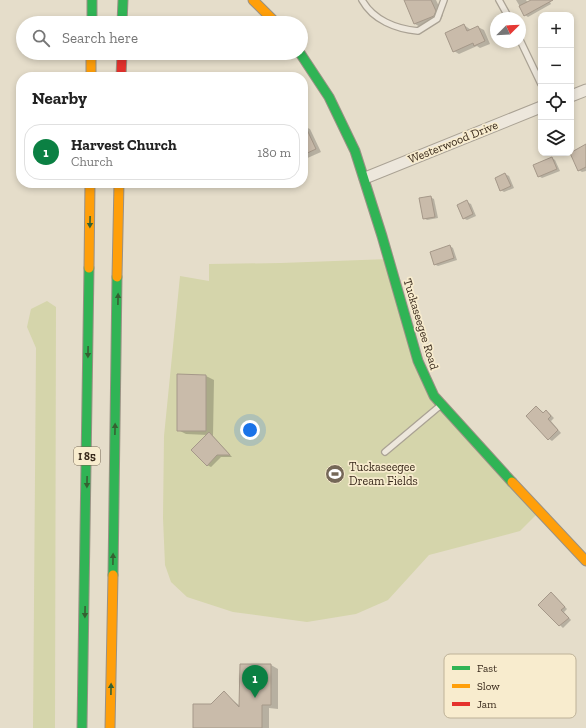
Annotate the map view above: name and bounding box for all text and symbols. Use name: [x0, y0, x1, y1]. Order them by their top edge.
north arrow: [490, 12, 526, 48]
map controls: [538, 12, 574, 156]
button: +: [538, 12, 574, 48]
search box: [16, 16, 308, 60]
icon: search: [30, 27, 52, 49]
text: Search here: [62, 29, 138, 47]
button: −: [538, 48, 574, 84]
button: locate: [538, 84, 574, 120]
text: Nearby: [32, 88, 87, 108]
street label: Westerwood Drive: [406, 117, 500, 166]
button: layers: [538, 120, 574, 156]
text: Harvest Church: [71, 136, 177, 154]
text: 1: [43, 145, 49, 160]
text: 180 m: [257, 145, 291, 160]
text: Church: [71, 154, 113, 169]
one-way arrow: [87, 216, 93, 229]
street label: Tuckaseegee Road: [400, 277, 442, 372]
one-way arrow: [114, 293, 121, 305]
one-way arrow: [85, 346, 92, 358]
your location: [240, 420, 260, 440]
one-way arrow: [112, 422, 118, 435]
road number: I 85: [74, 447, 100, 465]
place label: Tuckaseegee Dream Fields: [349, 460, 418, 488]
sports icon: Tuckaseegee Dream Fields: [324, 463, 346, 485]
one-way arrow: [84, 476, 90, 489]
one-way arrow: [110, 552, 116, 565]
one-way arrow: [81, 606, 88, 618]
legend: [444, 654, 576, 718]
text: Fast: [477, 662, 498, 675]
pin: 1: [242, 665, 268, 698]
text: Slow: [477, 680, 500, 693]
one-way arrow: [108, 682, 114, 695]
text: Jam: [477, 698, 497, 711]

